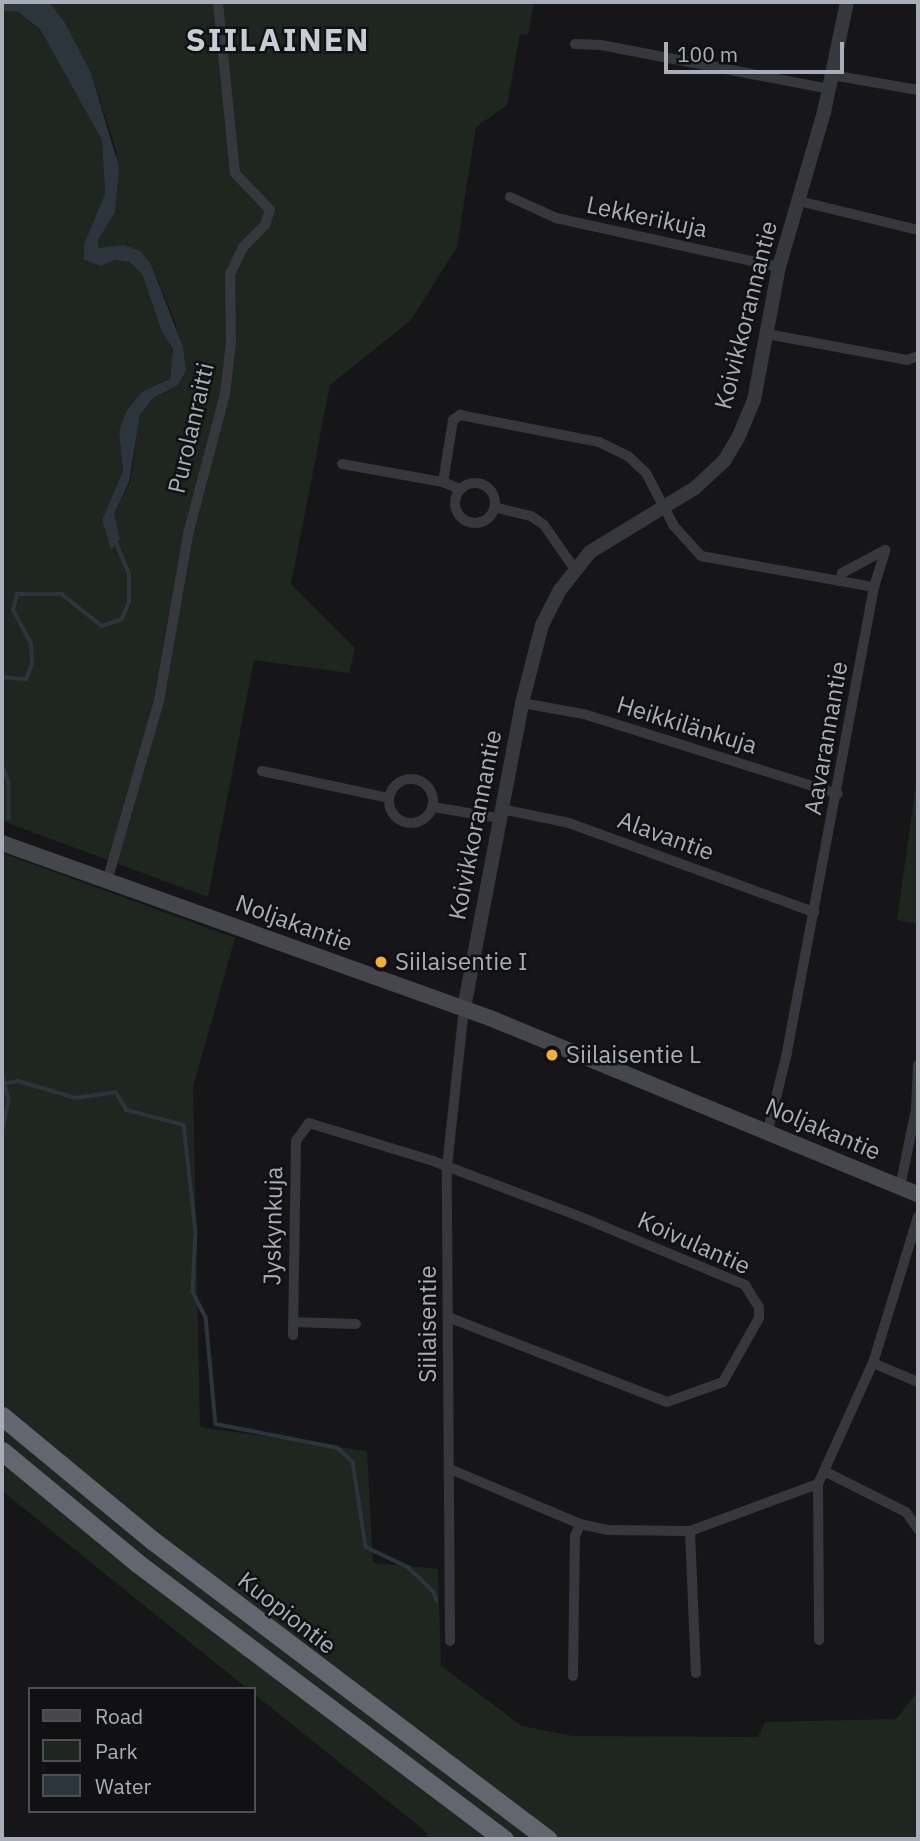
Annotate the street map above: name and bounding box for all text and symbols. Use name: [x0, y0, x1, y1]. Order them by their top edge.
district label: SIILAINEN: [187, 20, 369, 58]
scale bar: [668, 28, 848, 72]
text: 100 m: [677, 40, 738, 68]
street label: Lekkerikuja: [584, 190, 710, 244]
street label: Koivikkorannantie: [709, 218, 783, 412]
street label: Purolanraitti: [162, 360, 220, 496]
street label: Aavarannantie: [798, 659, 854, 817]
street label: Heikkilänkuja: [613, 690, 761, 760]
street label: Koivikkorannantie: [442, 728, 508, 922]
street label: Alavantie: [614, 805, 718, 867]
street label: Noljakantie: [232, 889, 356, 957]
place label: Siilaisentie I: [395, 948, 528, 976]
marker: Siilaisentie I: [373, 954, 389, 970]
place label: Siilaisentie L: [566, 1041, 701, 1069]
marker: Siilaisentie L: [544, 1047, 560, 1063]
street label: Noljakantie: [761, 1092, 885, 1166]
street label: Jyskynkuja: [258, 1166, 288, 1286]
street label: Koivulantie: [633, 1205, 755, 1281]
street label: Siilaisentie: [414, 1265, 442, 1383]
street label: Kuopiontie: [232, 1566, 342, 1660]
legend: [28, 1687, 256, 1813]
text: Road: [95, 1702, 143, 1730]
text: Park: [95, 1737, 138, 1765]
text: Water: [95, 1772, 151, 1800]

